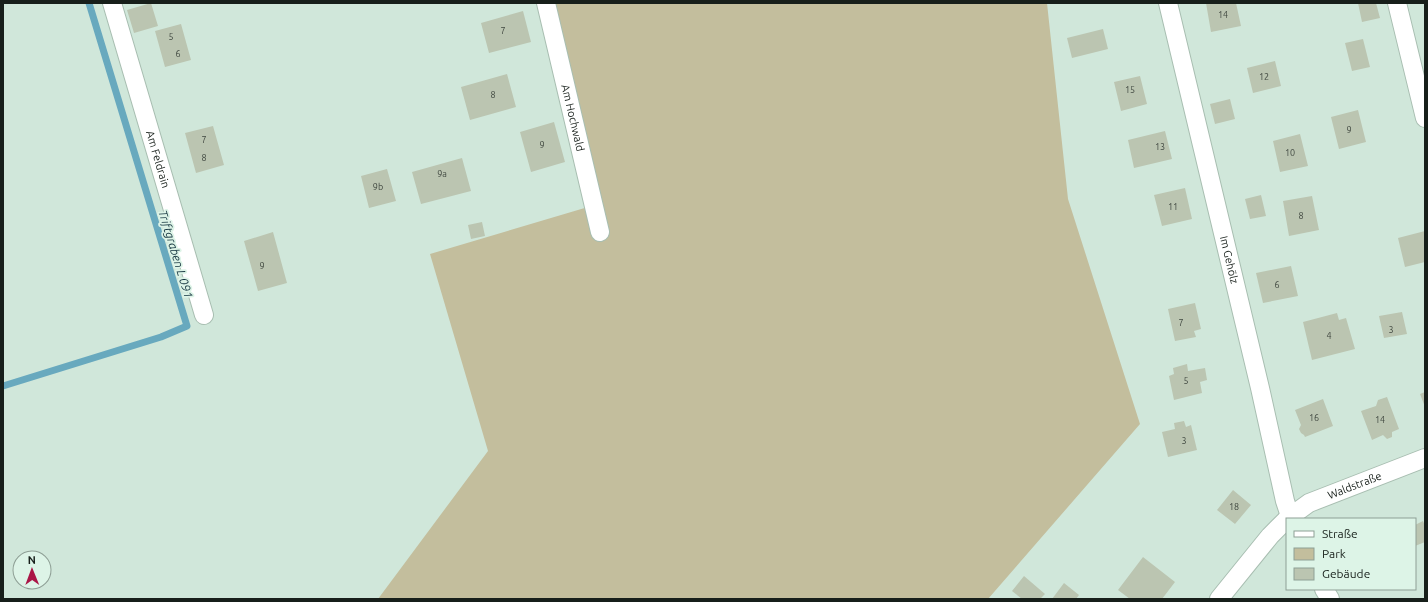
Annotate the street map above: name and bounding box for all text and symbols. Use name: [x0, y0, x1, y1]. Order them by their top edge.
house number: 14: [1218, 10, 1228, 20]
house number: 7: [500, 26, 506, 36]
house number: 5: [168, 32, 174, 42]
house number: 6: [175, 49, 181, 59]
house number: 12: [1259, 72, 1269, 82]
street label: Am Hochwald: [559, 83, 587, 152]
house number: 15: [1125, 85, 1135, 95]
house number: 8: [490, 90, 496, 100]
house number: 9: [1346, 125, 1352, 135]
street label: Am Feldrain: [144, 129, 172, 189]
house number: 7: [201, 135, 207, 145]
house number: 9: [539, 140, 545, 150]
house number: 13: [1155, 142, 1165, 152]
house number: 10: [1285, 148, 1295, 158]
house number: 8: [201, 153, 207, 163]
house number: 9a: [437, 169, 447, 179]
house number: 9b: [373, 182, 383, 192]
house number: 11: [1168, 202, 1178, 212]
water label: Triftgraben L 091: [156, 208, 196, 300]
house number: 8: [1298, 211, 1304, 221]
street label: Im Gehölz: [1218, 235, 1241, 285]
house number: 9: [259, 261, 265, 271]
house number: 6: [1274, 280, 1280, 290]
house number: 7: [1178, 318, 1184, 328]
house number: 3: [1388, 325, 1394, 335]
house number: 4: [1326, 331, 1332, 341]
house number: 5: [1183, 376, 1189, 386]
house number: 16: [1309, 413, 1319, 423]
house number: 14: [1375, 415, 1385, 425]
house number: 3: [1181, 436, 1187, 446]
street label: Waldstraße: [1326, 470, 1383, 501]
house number: 18: [1229, 502, 1239, 512]
legend: [1286, 518, 1416, 590]
text: Straße: [1322, 527, 1358, 540]
text: Park: [1322, 547, 1346, 560]
north arrow: [12, 550, 52, 590]
text: N: [28, 554, 36, 566]
text: Gebäude: [1322, 567, 1370, 580]

